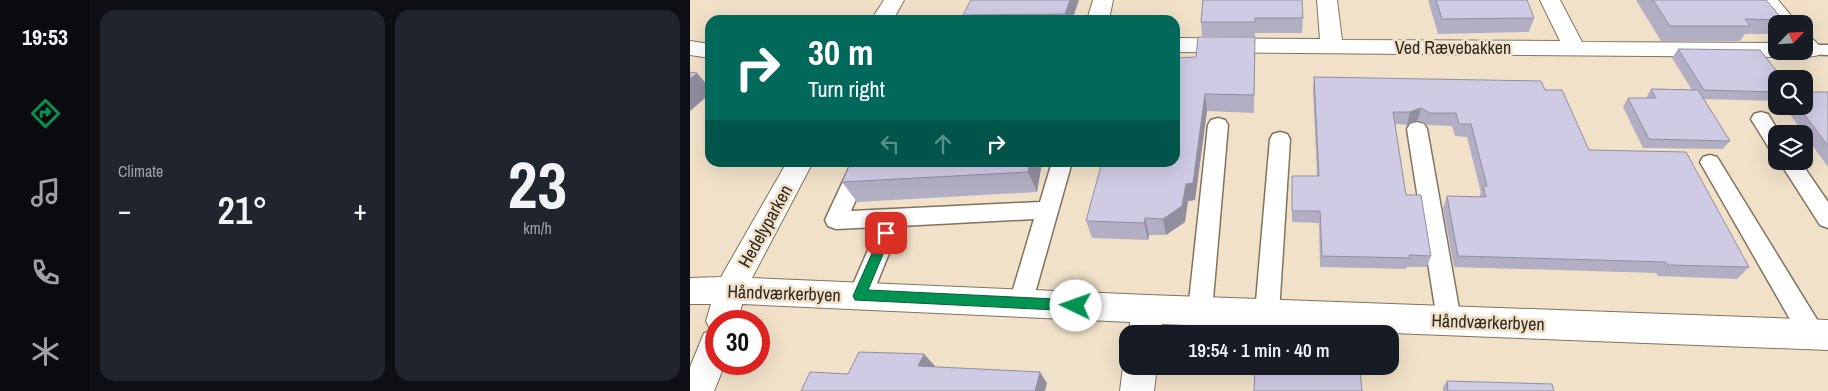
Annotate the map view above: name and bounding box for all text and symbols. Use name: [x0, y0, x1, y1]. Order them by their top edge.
north arrow: [1768, 15, 1812, 60]
map controls: [1768, 15, 1813, 170]
text: 19:53: [22, 22, 68, 52]
text: 30 m: [808, 29, 873, 76]
icon: right: [725, 35, 790, 100]
street label: Ved Rævebakken: [1395, 35, 1511, 60]
button: search: [1768, 70, 1813, 115]
text: Turn right: [808, 74, 885, 104]
icon: directions: [28, 96, 63, 131]
button: layers: [1768, 125, 1813, 170]
icon: left: [876, 130, 904, 158]
icon: ahead: [929, 130, 957, 158]
icon: right: [982, 130, 1010, 158]
text: 23: [508, 141, 567, 228]
text: Climate: [118, 160, 163, 182]
icon: music: [28, 175, 63, 210]
street label: Hedelyparken: [732, 180, 798, 272]
text: 21°: [218, 185, 267, 236]
text: −: [118, 191, 131, 229]
text: +: [354, 191, 367, 229]
pin: [865, 212, 907, 254]
text: km/h: [523, 217, 552, 239]
icon: arrive: [872, 219, 900, 247]
icon: phone: [28, 255, 63, 290]
street label: Håndværkerbyen: [727, 279, 841, 307]
position arrow: [1049, 279, 1101, 331]
street label: Håndværkerbyen: [1431, 308, 1545, 336]
speed limit sign: 30: [705, 310, 770, 375]
icon: climate: [28, 334, 63, 369]
text: 19:54 · 1 min · 40 m: [1189, 337, 1329, 363]

